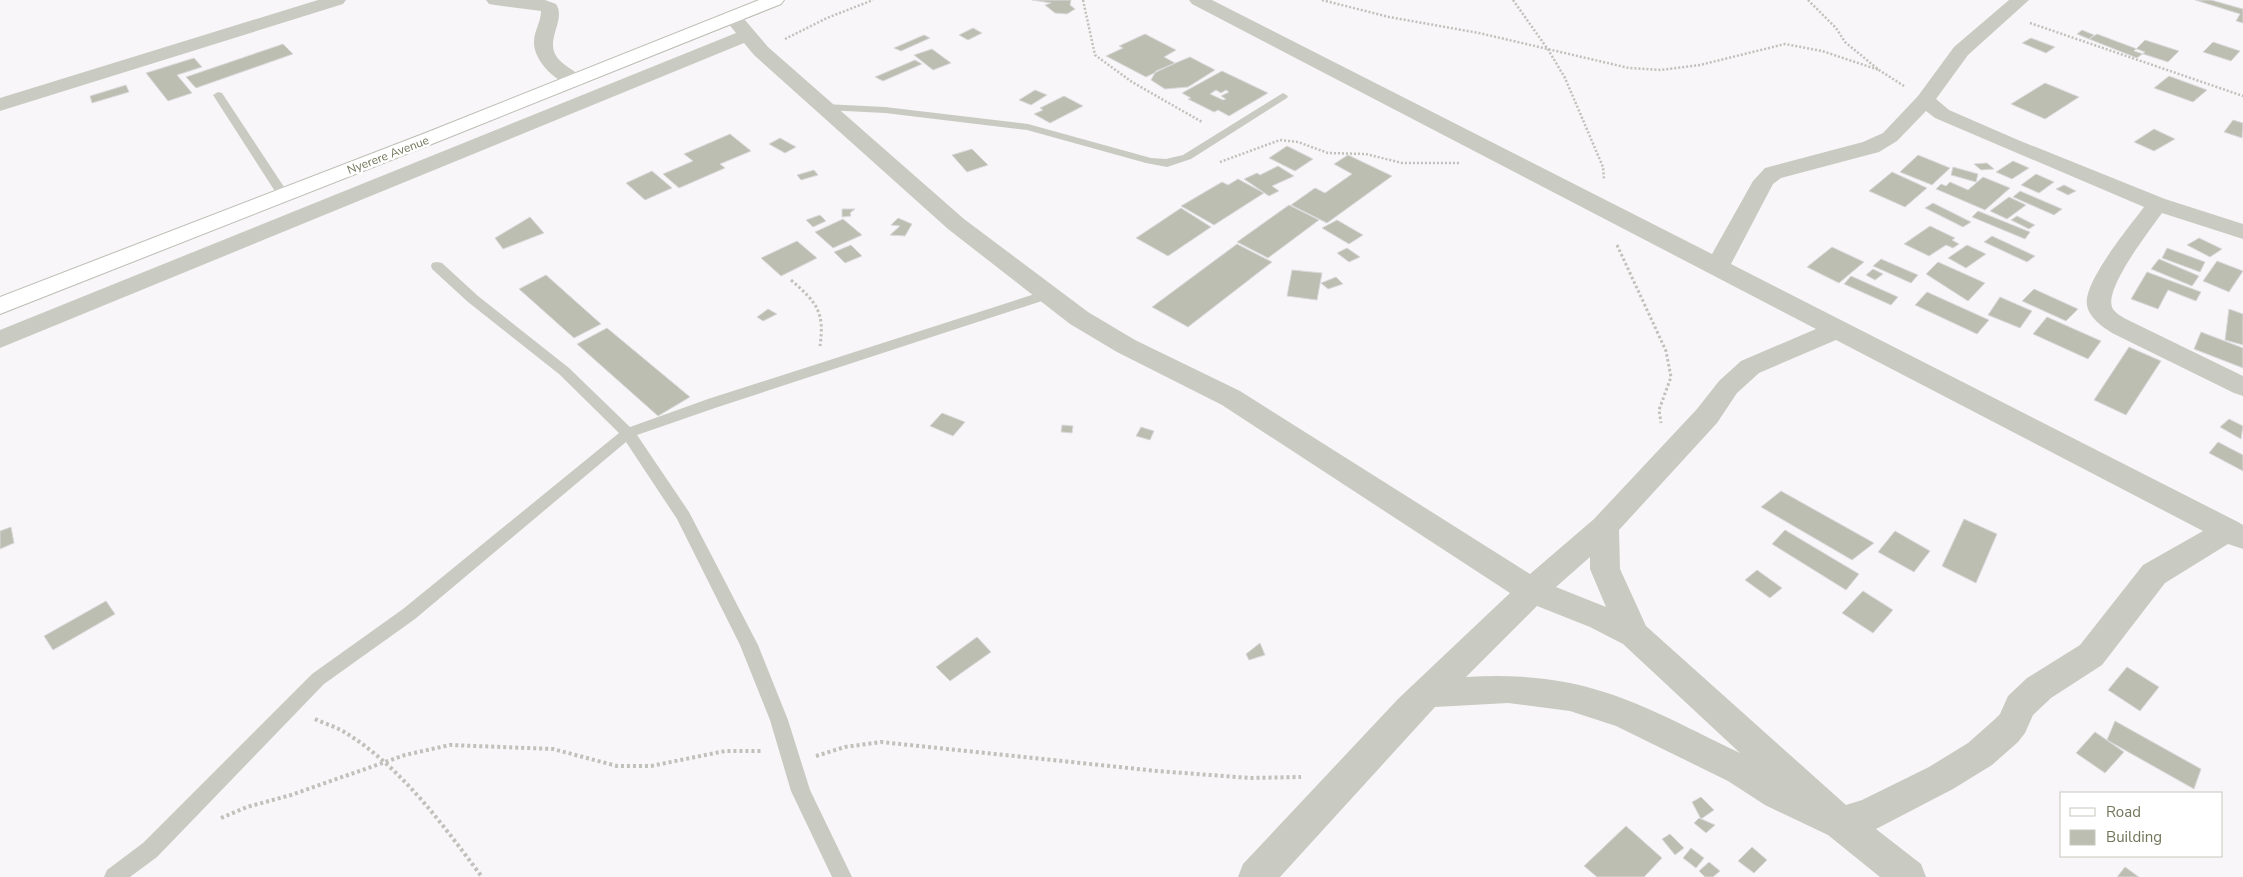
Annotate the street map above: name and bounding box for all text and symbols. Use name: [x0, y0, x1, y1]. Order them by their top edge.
street label: Nyerere Avenue: [345, 132, 431, 178]
legend: [2060, 792, 2223, 857]
text: Road: [2106, 802, 2141, 822]
text: Building: [2106, 827, 2162, 847]

